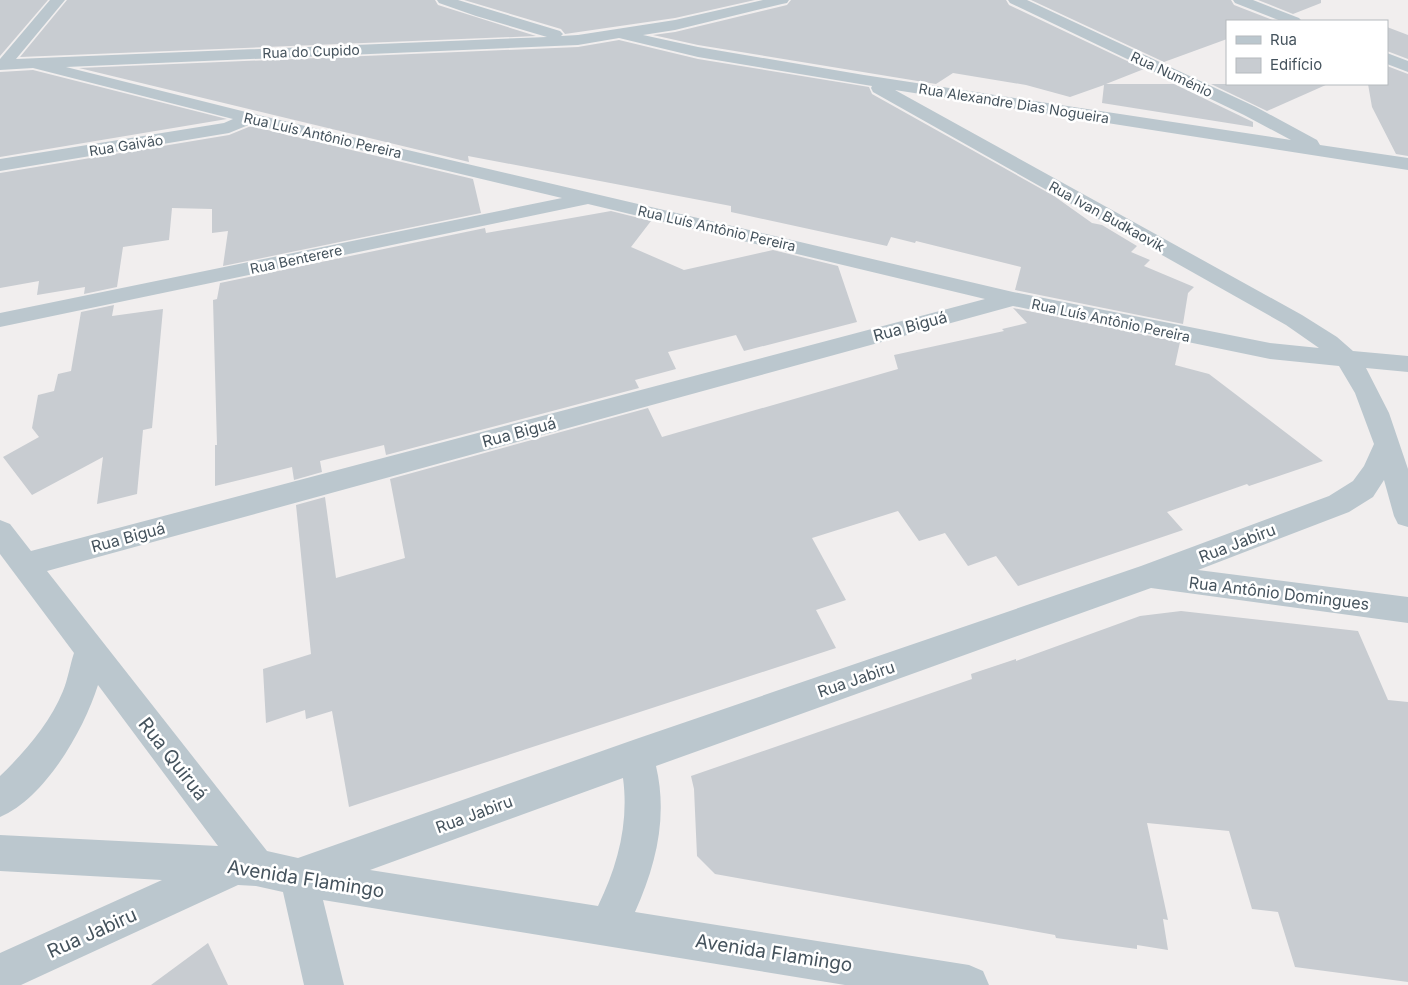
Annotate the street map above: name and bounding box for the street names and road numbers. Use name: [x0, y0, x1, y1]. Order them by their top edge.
street label: Rua do Cupido: [262, 41, 360, 61]
street label: Rua Numénio: [1128, 48, 1216, 100]
street label: Rua Alexandre Dias Nogueira: [918, 80, 1110, 126]
street label: Rua Luís Antônio Pereira: [242, 109, 404, 161]
street label: Rua Gaivão: [88, 131, 164, 159]
street label: Rua Ivan Budkaovik: [1046, 177, 1168, 255]
street label: Rua Luís Antônio Pereira: [636, 202, 798, 254]
street label: Rua Benterere: [248, 241, 344, 277]
street label: Rua Luís Antônio Pereira: [1030, 295, 1192, 345]
street label: Rua Biguá: [871, 307, 949, 345]
street label: Rua Biguá: [480, 413, 558, 451]
street label: Rua Biguá: [89, 518, 167, 556]
street label: Rua Jabiru: [1196, 519, 1278, 567]
street label: Rua Antônio Domingues: [1188, 572, 1370, 614]
street label: Rua Jabiru: [815, 656, 897, 702]
street label: Rua Quiruá: [133, 713, 213, 805]
street label: Rua Jabiru: [433, 791, 515, 837]
street label: Avenida Flamingo: [226, 855, 386, 903]
street label: Rua Jabiru: [44, 903, 140, 963]
street label: Avenida Flamingo: [694, 929, 854, 977]

